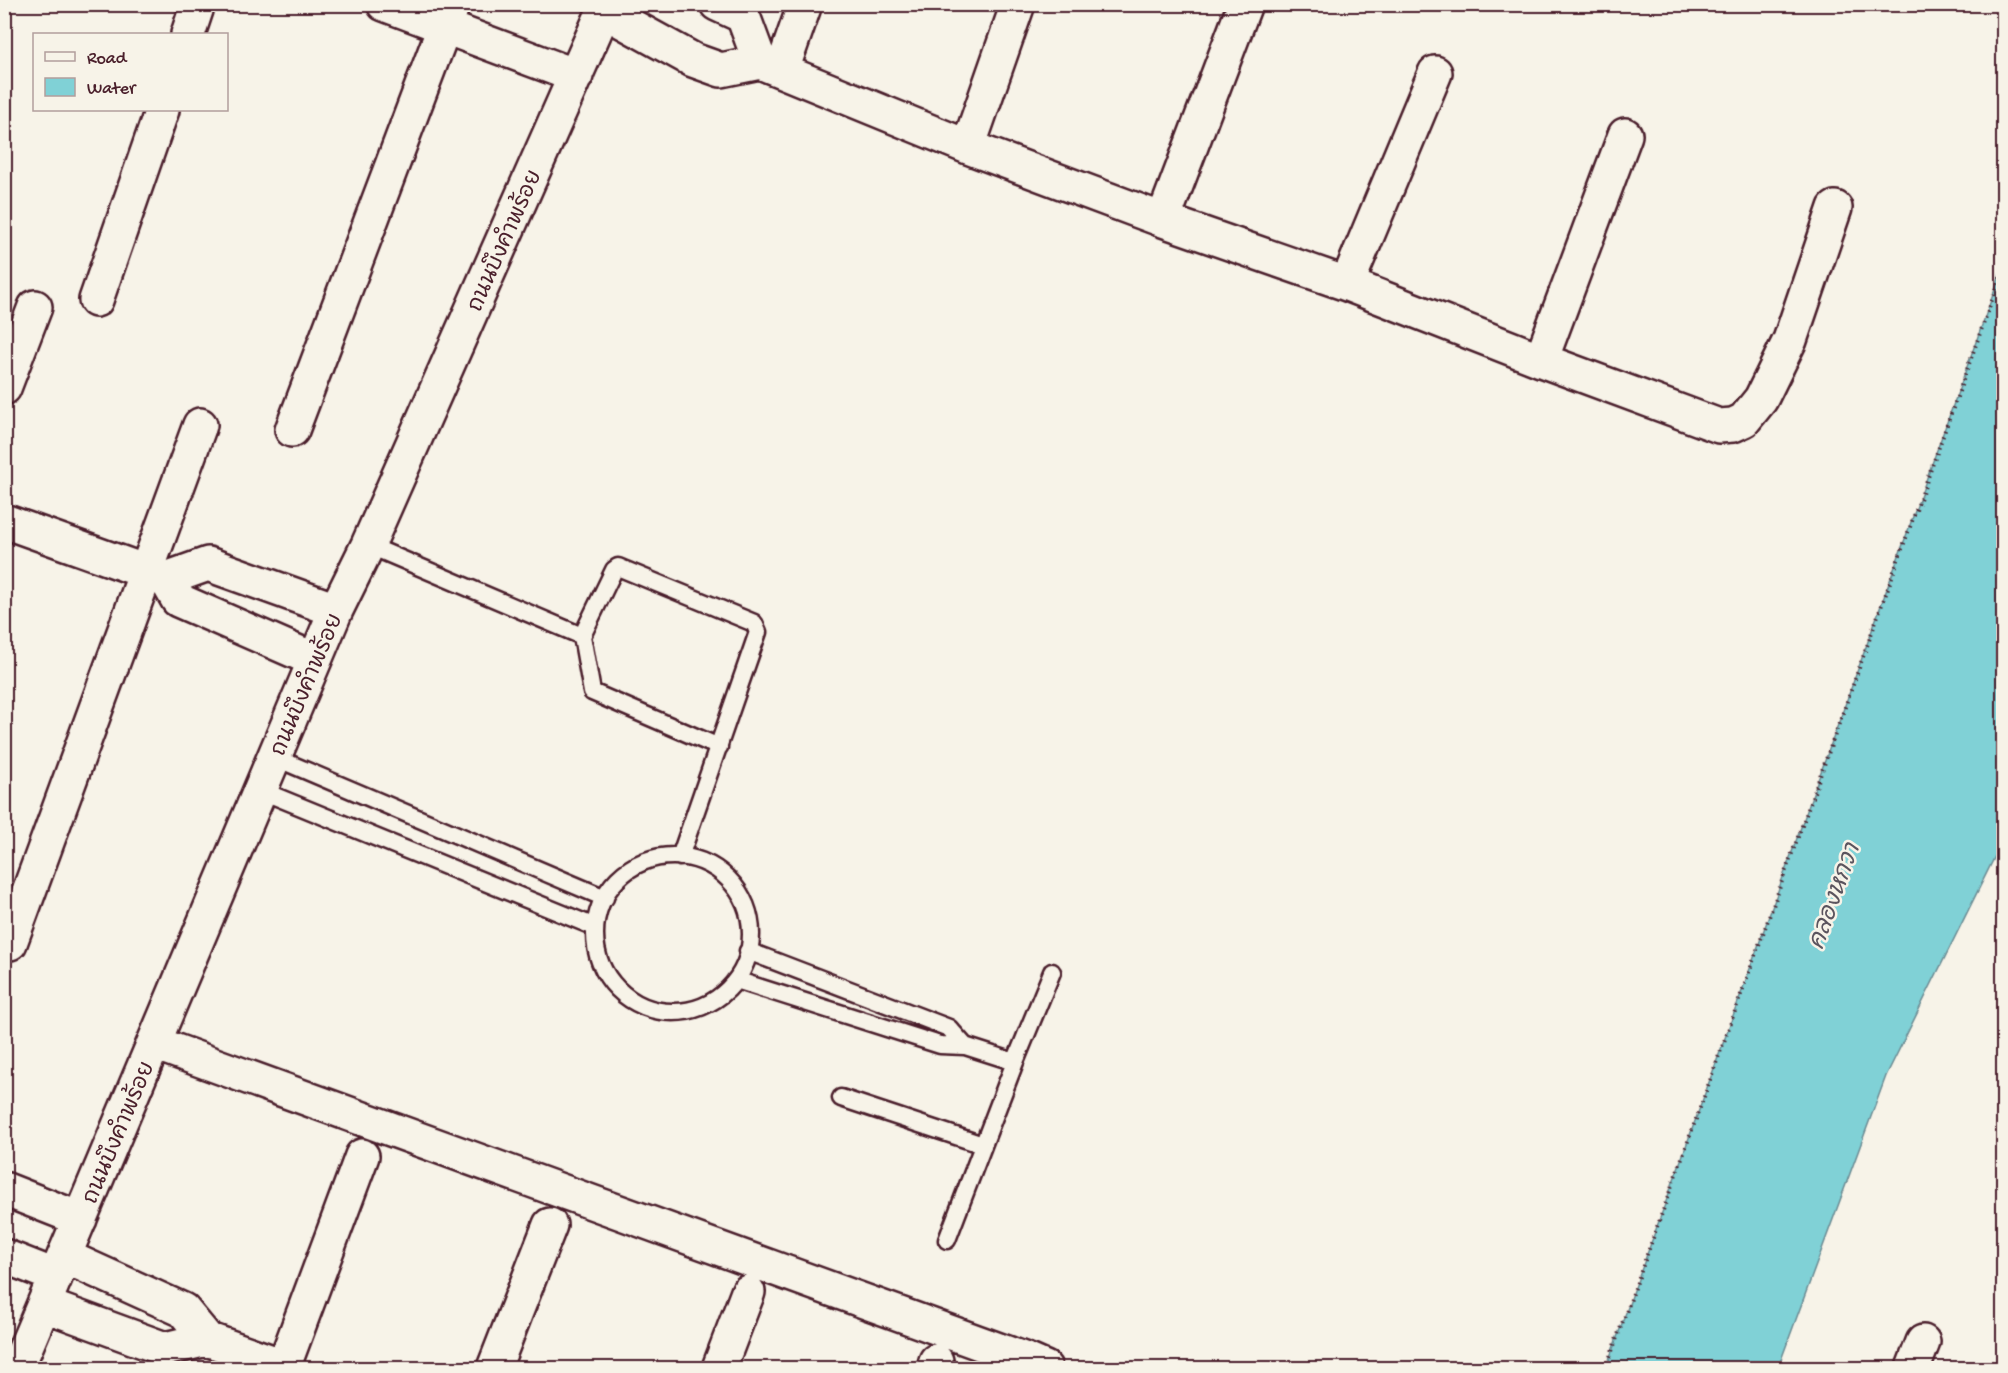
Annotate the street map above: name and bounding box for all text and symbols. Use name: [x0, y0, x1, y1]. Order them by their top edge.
legend: [33, 33, 228, 111]
text: Road: [87, 49, 128, 70]
text: Water: [87, 79, 137, 100]
street label: ถนนบึงคำพร้อย: [459, 165, 549, 316]
street label: ถนนบึงคำพร้อย: [262, 609, 350, 761]
water label: คลองหกวา: [1804, 839, 1869, 954]
street label: ถนนบึงคำพร้อย: [74, 1057, 162, 1209]

